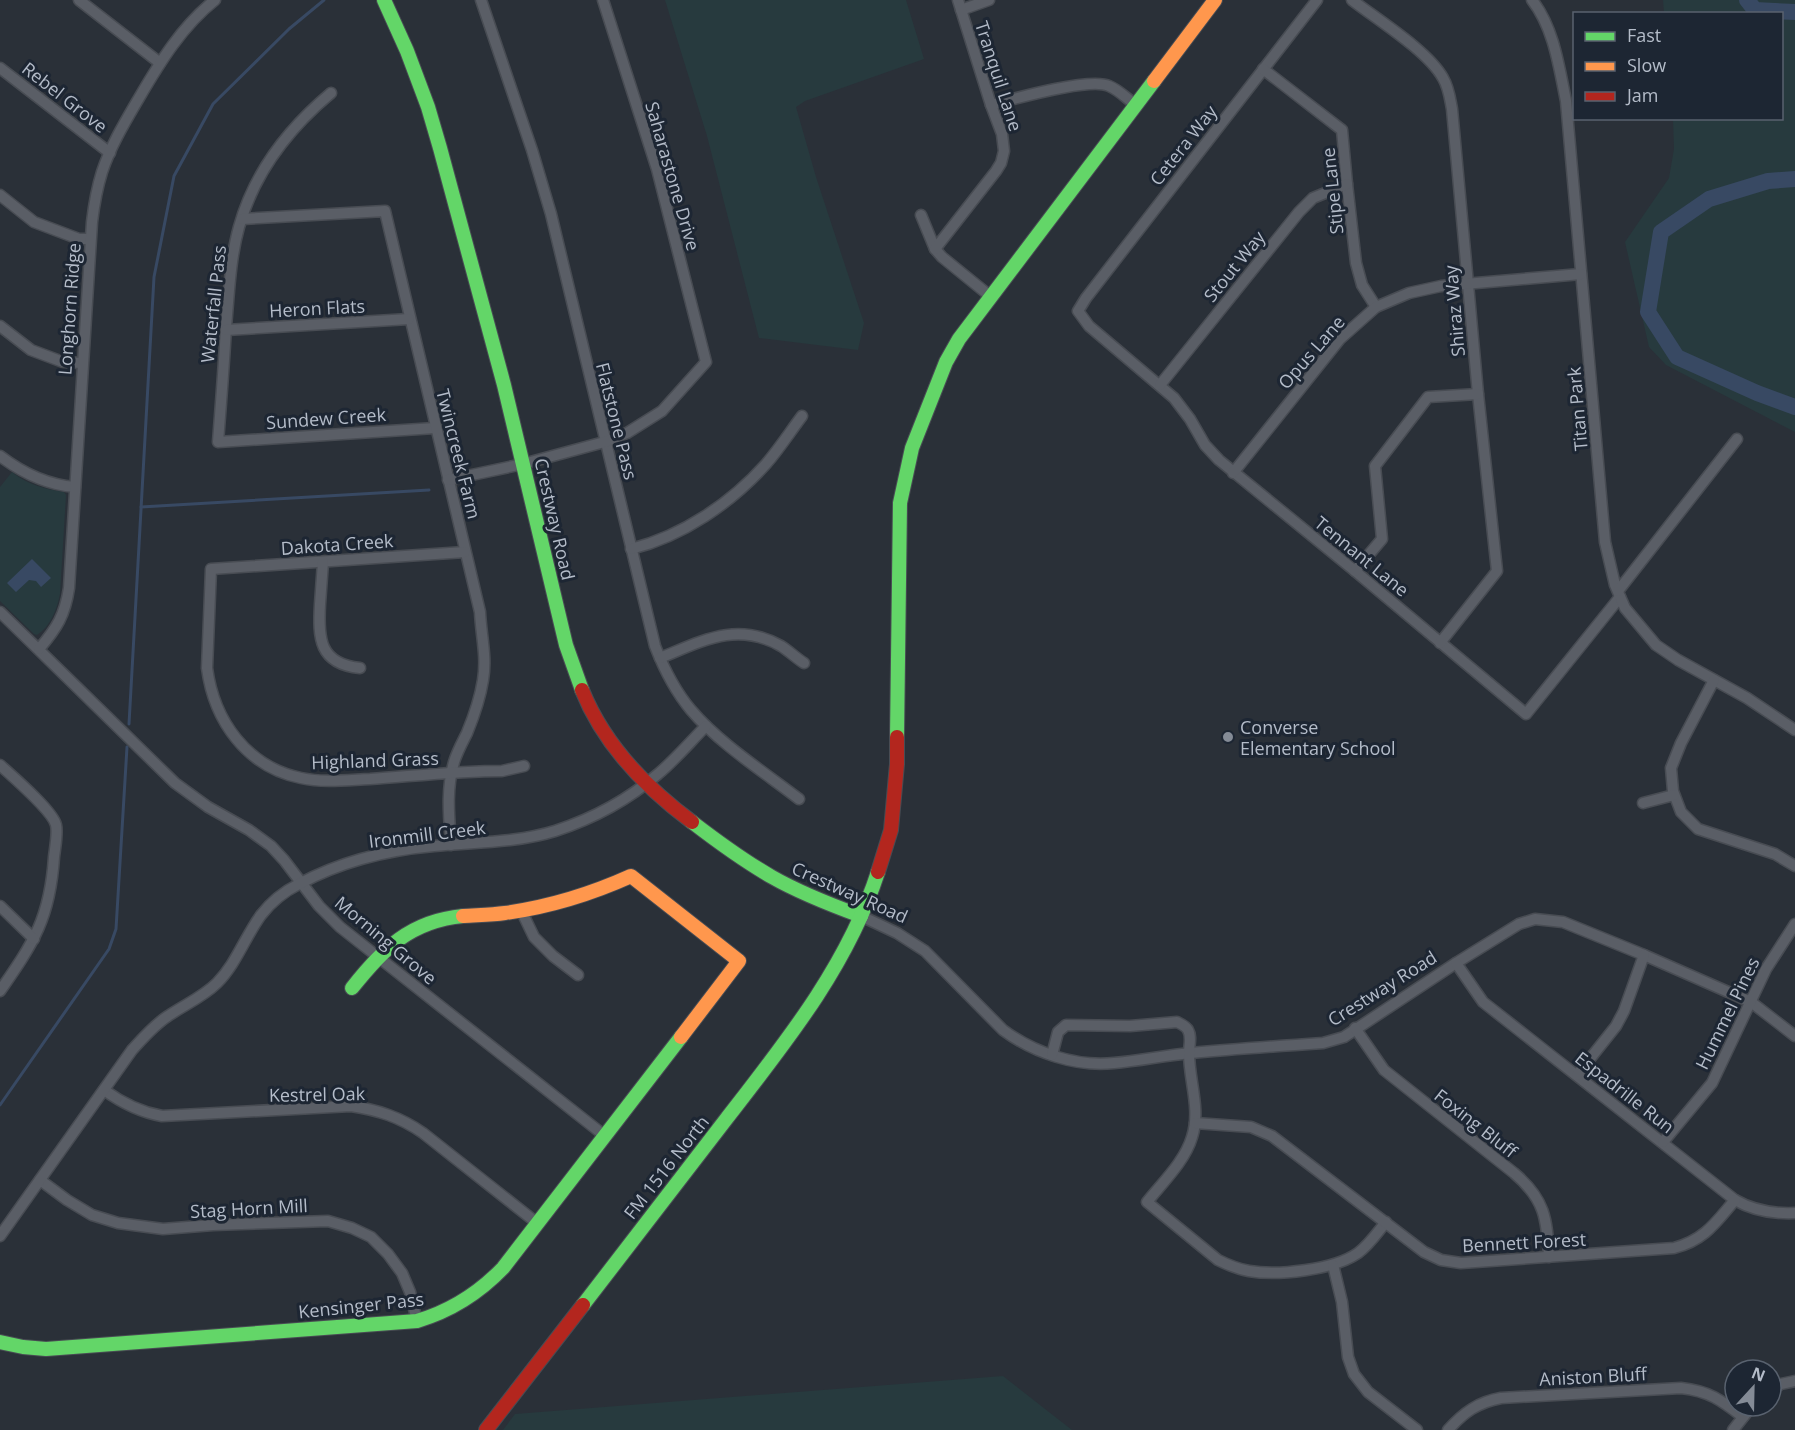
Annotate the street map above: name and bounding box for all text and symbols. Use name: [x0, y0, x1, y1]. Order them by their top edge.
legend: [1573, 12, 1783, 120]
street label: Tranquil Lane: [970, 18, 1028, 134]
text: Fast: [1627, 23, 1661, 47]
text: Slow: [1627, 53, 1666, 77]
street label: Rebel Grove: [17, 56, 113, 138]
text: Jam: [1625, 83, 1659, 107]
street label: Saharastone Drive: [640, 99, 706, 253]
street label: Cetera Way: [1144, 99, 1222, 190]
street label: Stipe Lane: [1316, 146, 1348, 236]
street label: Stout Way: [1198, 225, 1271, 307]
street label: Longhorn Ridge: [52, 242, 86, 376]
street label: Waterfall Pass: [195, 244, 231, 364]
street label: Shiraz Way: [1438, 263, 1470, 358]
street label: Heron Flats: [268, 294, 366, 322]
street label: Opus Lane: [1272, 310, 1350, 394]
street label: Flatstone Pass: [591, 360, 643, 482]
street label: Titan Park: [1561, 365, 1593, 452]
street label: Twincreek Farm: [431, 387, 487, 521]
street label: Sundew Creek: [265, 402, 387, 434]
street label: Crestway Road: [529, 456, 581, 582]
street label: Tennant Lane: [1310, 511, 1414, 601]
street label: Dakota Creek: [280, 528, 395, 560]
place label: Converse Elementary School: [1240, 715, 1396, 760]
marker: Converse Elementary School: [1221, 730, 1235, 744]
street label: Highland Grass: [311, 746, 439, 774]
street label: Ironmill Creek: [367, 815, 487, 853]
street label: Crestway Road: [788, 856, 912, 928]
street label: Morning Grove: [330, 890, 442, 990]
street label: Crestway Road: [1323, 945, 1441, 1031]
street label: Hummel Pines: [1689, 953, 1765, 1073]
street label: Espadrille Run: [1570, 1046, 1680, 1138]
street label: Kestrel Oak: [269, 1081, 366, 1107]
street label: Foxing Bluff: [1430, 1083, 1523, 1163]
street label: FM 1516 North: [618, 1110, 714, 1224]
street label: Stag Horn Mill: [190, 1193, 308, 1223]
street label: Bennett Forest: [1461, 1227, 1587, 1257]
street label: Kensinger Pass: [297, 1286, 425, 1324]
north arrow: [1723, 1358, 1783, 1418]
street label: Aniston Bluff: [1539, 1361, 1648, 1391]
text: N: [1748, 1361, 1769, 1387]

